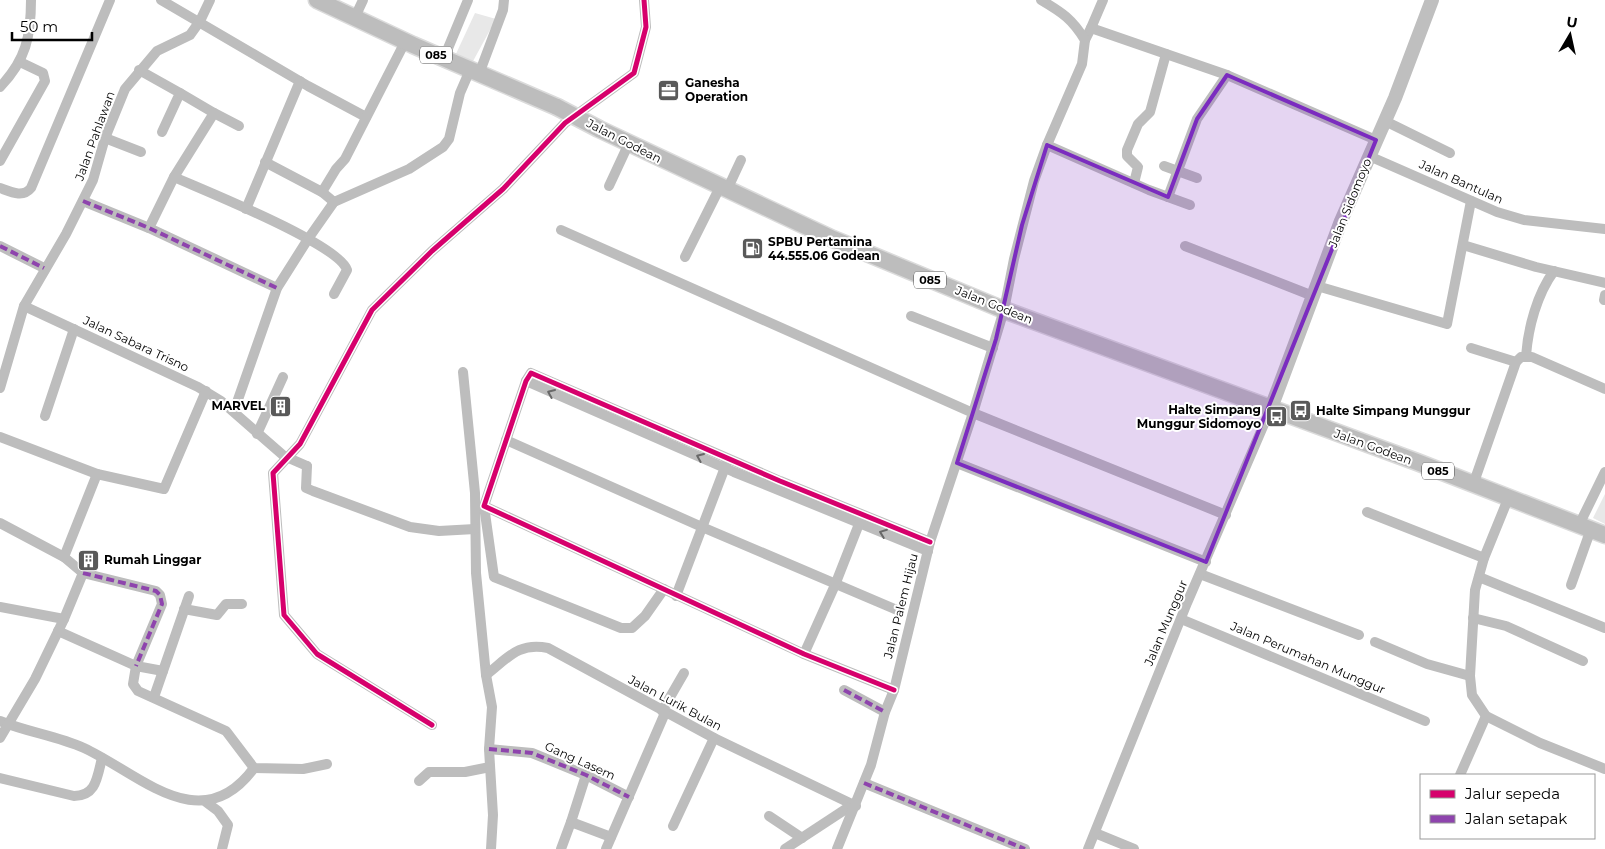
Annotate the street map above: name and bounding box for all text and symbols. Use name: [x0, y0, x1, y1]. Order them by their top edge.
scale bar: [12, 10, 92, 42]
north arrow: [1545, 10, 1595, 60]
text: U: [1565, 12, 1579, 32]
text: 50 m: [20, 17, 58, 36]
road number: 085: [420, 46, 452, 64]
place label: Ganesha Operation: [685, 75, 748, 104]
office icon: Ganesha Operation: [657, 78, 681, 102]
street label: Jalan Pahlawan: [71, 89, 118, 183]
street label: Jalan Godean: [583, 115, 664, 166]
street label: Jalan Sidomoyo: [1324, 156, 1374, 251]
street label: Jalan Bantulan: [1416, 156, 1505, 207]
place label: SPBU Pertamina 44.555.06 Godean: [768, 234, 880, 263]
fuel station icon: SPBU Pertamina 44.555.06 Godean: [740, 237, 764, 261]
road number: 085: [914, 272, 946, 288]
street label: Jalan Godean: [953, 282, 1035, 327]
street label: Jalan Sabara Trisno: [80, 312, 192, 375]
one-way arrow: [547, 389, 556, 399]
building icon: MARVEL: [269, 394, 293, 418]
place label: MARVEL: [211, 398, 266, 413]
bus stop icon: Halte Simpang Munggur: [1288, 399, 1312, 423]
place label: Halte Simpang Munggur Sidomoyo: [1137, 402, 1261, 431]
place label: Halte Simpang Munggur: [1316, 403, 1471, 418]
bus stop icon: Halte Simpang Munggur Sidomoyo: [1265, 405, 1289, 429]
street label: Jalan Godean: [1331, 425, 1414, 468]
one-way arrow: [696, 452, 705, 463]
road number: 085: [1422, 462, 1454, 480]
one-way arrow: [879, 529, 887, 539]
building icon: Rumah Linggar: [76, 548, 100, 572]
place label: Rumah Linggar: [104, 552, 201, 567]
street label: Jalan Palem Hijau: [880, 552, 921, 661]
street label: Jalan Munggur: [1140, 578, 1190, 669]
street label: Jalan Perumahan Munggur: [1228, 618, 1388, 697]
street label: Jalan Lurik Bulan: [625, 671, 724, 733]
street label: Gang Lasem: [543, 738, 618, 783]
legend: [1420, 774, 1595, 839]
text: Jalur sepeda: [1464, 784, 1560, 803]
text: Jalan setapak: [1464, 809, 1567, 828]

